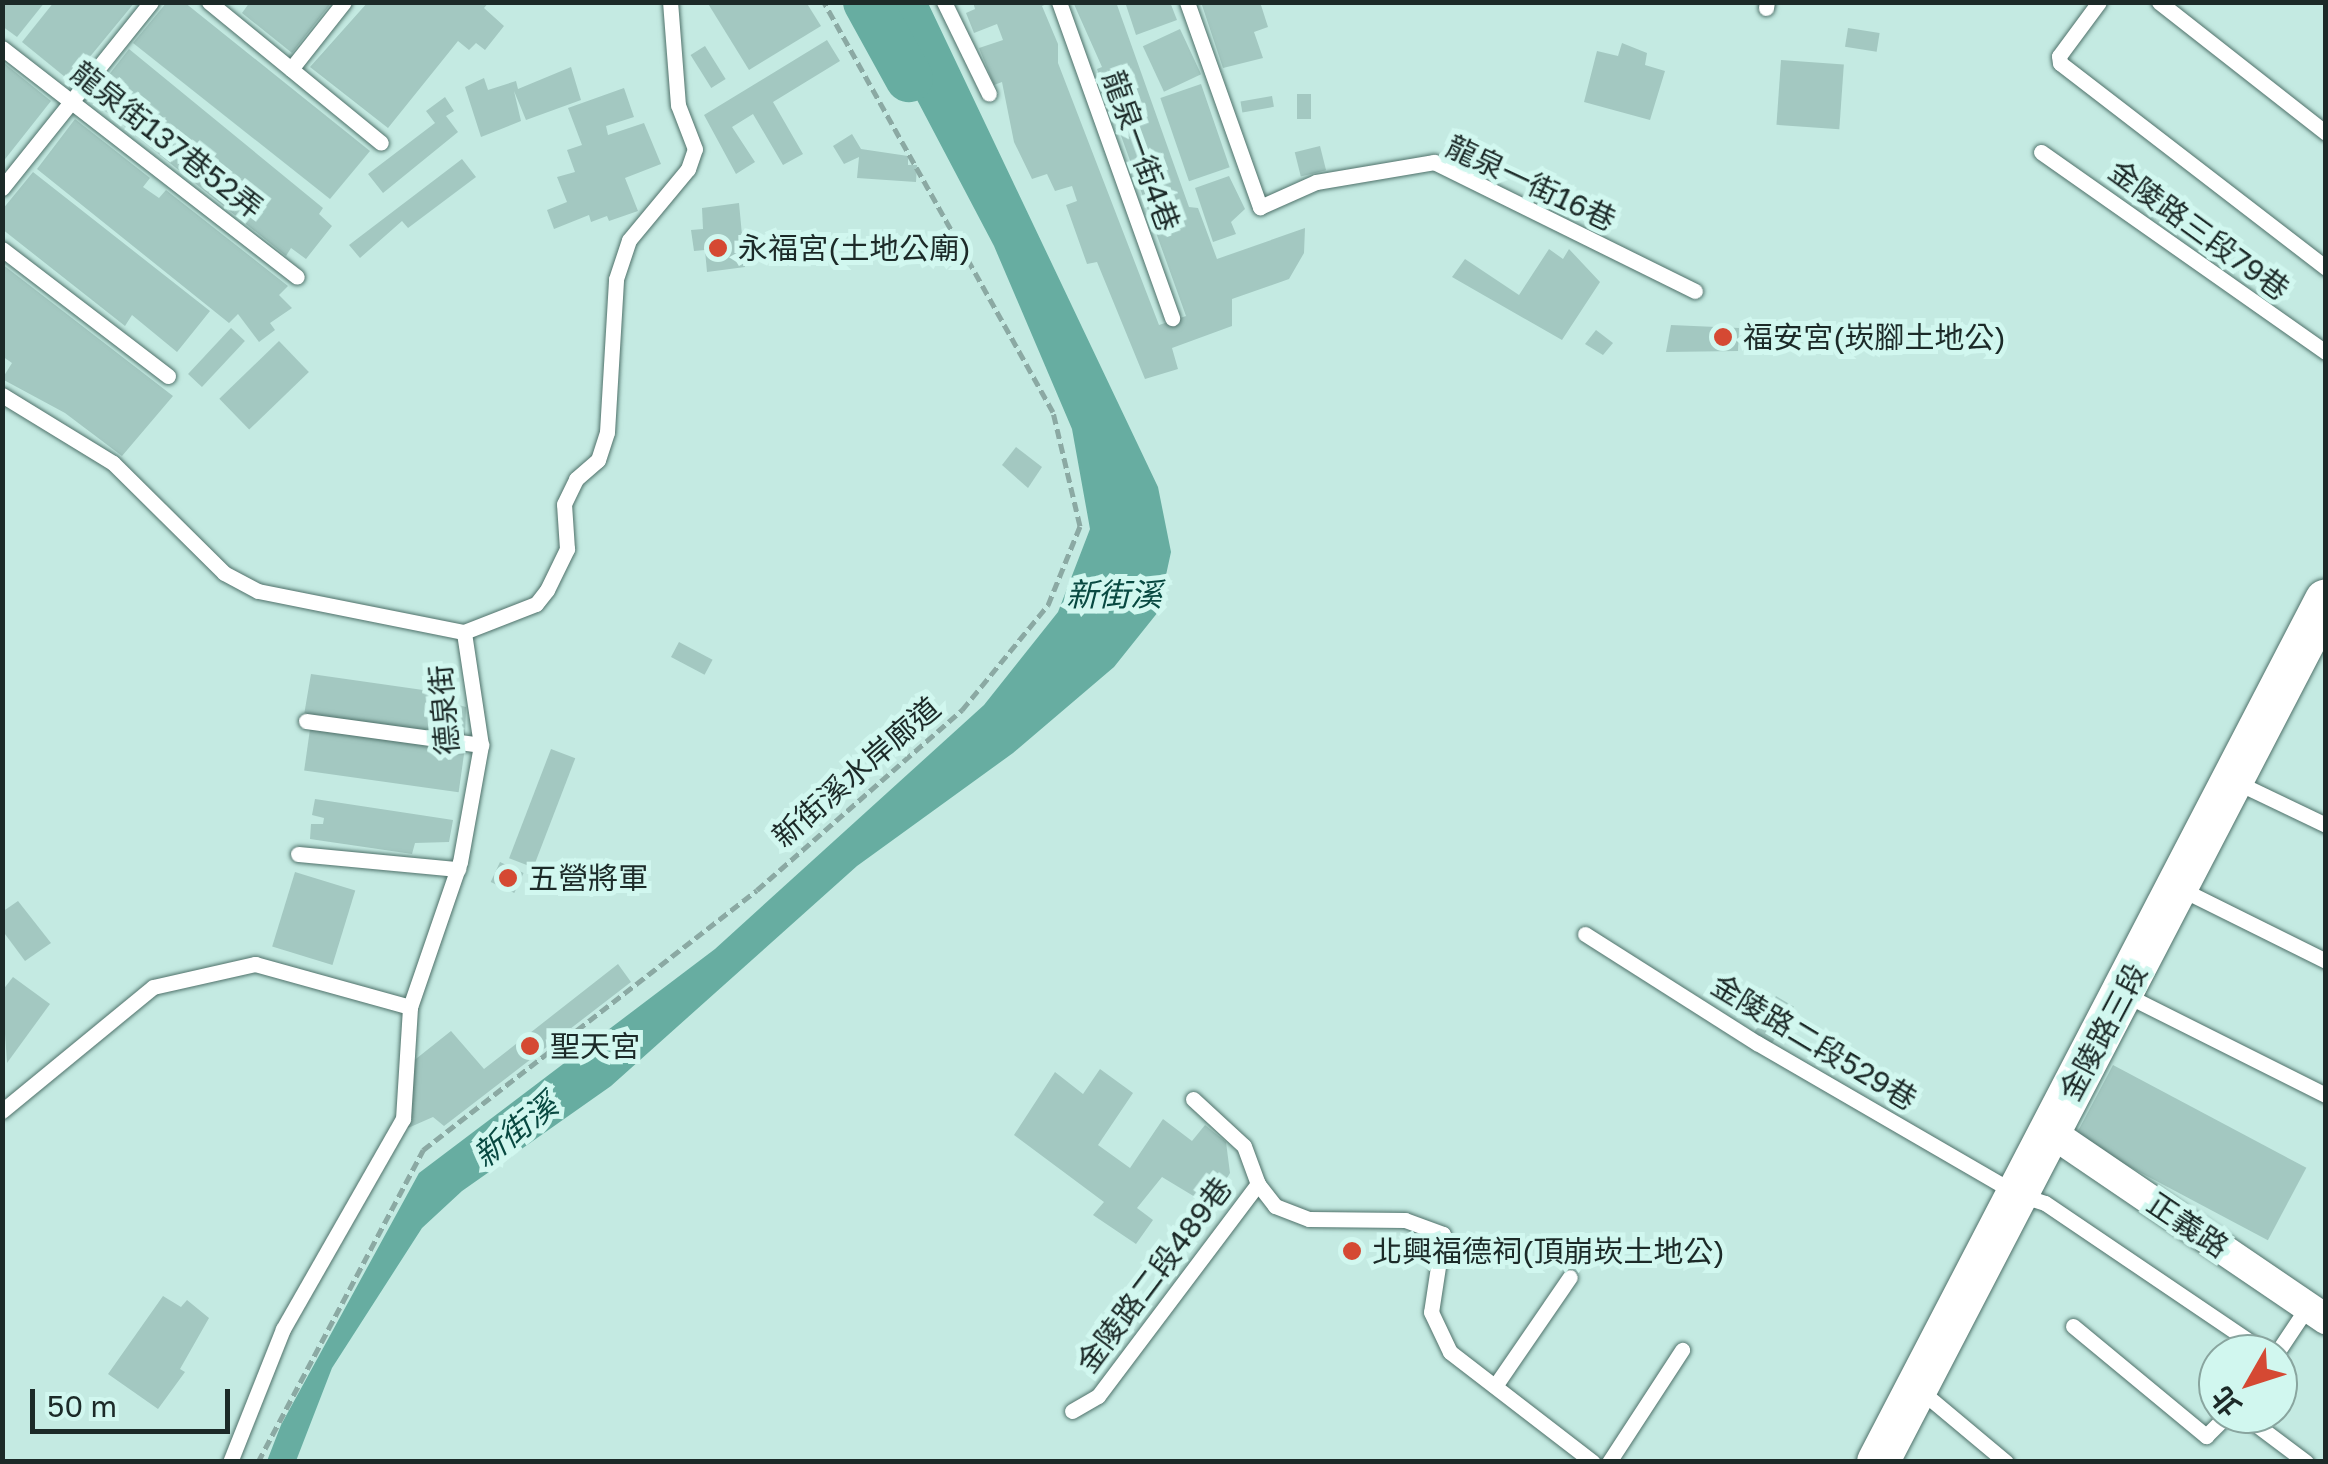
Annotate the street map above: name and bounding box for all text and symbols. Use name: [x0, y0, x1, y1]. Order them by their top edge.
street label: 龍泉街137巷52弄: [64, 54, 270, 226]
street label: 龍泉一街4巷: [1095, 66, 1187, 236]
street label: 龍泉一街16巷: [1441, 128, 1621, 238]
street label: 金陵路三段79巷: [2102, 153, 2296, 307]
place label: 永福宮(土地公廟): [738, 230, 971, 266]
marker: 永福宮(土地公廟): [707, 237, 729, 259]
place label: 福安宮(崁腳土地公): [1743, 319, 2006, 355]
marker: 福安宮(崁腳土地公): [1712, 326, 1734, 348]
water label: 新街溪: [1066, 575, 1162, 613]
street label: 德泉街: [422, 664, 466, 756]
street label: 新街溪水岸廊道: [765, 690, 947, 854]
place label: 五營將軍: [528, 860, 648, 896]
marker: 五營將軍: [497, 867, 519, 889]
street label: 金陵路三段: [2052, 957, 2154, 1107]
street label: 金陵路二段529巷: [1705, 967, 1923, 1117]
place label: 聖天宮: [550, 1028, 640, 1064]
marker: 聖天宮: [519, 1035, 541, 1057]
water label: 新街溪: [465, 1085, 565, 1175]
street label: 金陵路二段489巷: [1069, 1170, 1239, 1380]
street label: 正義路: [2141, 1185, 2235, 1265]
place label: 北興福德祠(頂崩崁土地公): [1372, 1233, 1725, 1269]
marker: 北興福德祠(頂崩崁土地公): [1341, 1240, 1363, 1262]
north arrow: [2198, 1334, 2298, 1434]
scale bar: [35, 1369, 235, 1431]
text: 北: [2204, 1381, 2247, 1423]
text: 50 m: [47, 1388, 117, 1424]

